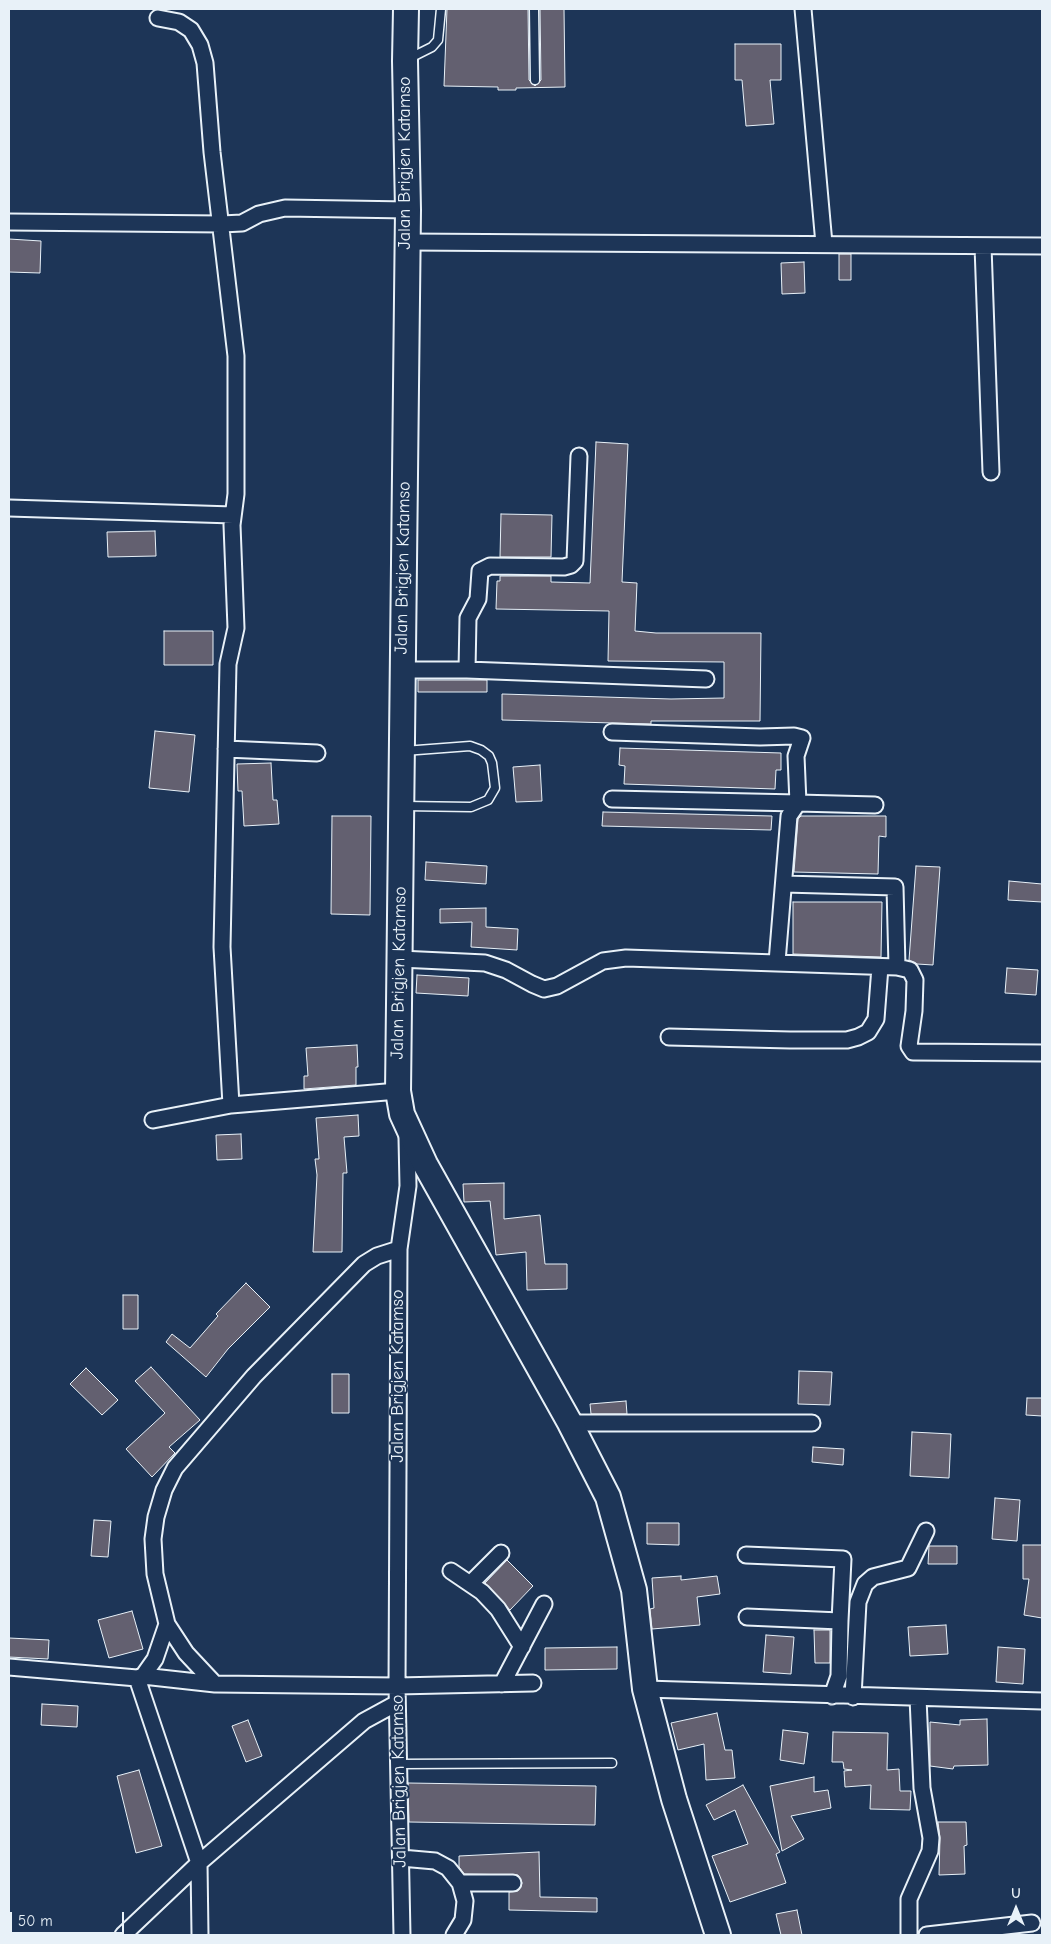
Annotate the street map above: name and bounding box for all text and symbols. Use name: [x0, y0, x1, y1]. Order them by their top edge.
street label: Jalan Brigjen Katamso: [394, 77, 416, 249]
street label: Jalan Brigjen Katamso: [391, 481, 415, 655]
street label: Jalan Brigjen Katamso: [387, 886, 411, 1060]
street label: Jalan Brigjen Katamso: [387, 1290, 409, 1462]
street label: Jalan Brigjen Katamso: [387, 1694, 411, 1868]
north arrow: [991, 1884, 1041, 1934]
text: U: [1011, 1885, 1021, 1902]
scale bar: [12, 1902, 126, 1934]
text: 50 m: [18, 1912, 53, 1930]

